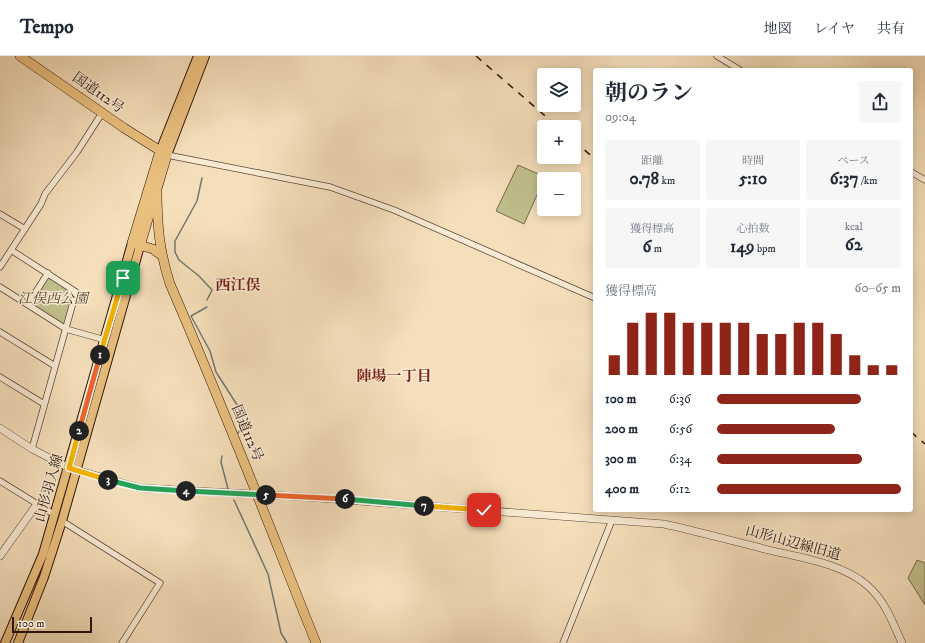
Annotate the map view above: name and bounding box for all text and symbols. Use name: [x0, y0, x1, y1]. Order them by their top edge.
text: Tempo: [20, 16, 73, 39]
text: 地図: [764, 20, 792, 38]
text: レイヤ: [814, 20, 855, 38]
text: 共有: [877, 20, 905, 38]
map controls: [537, 68, 581, 216]
button: layers: [537, 68, 581, 112]
street label: 国道112号: [69, 69, 127, 117]
text: 朝のラン: [605, 80, 693, 107]
button: share: [859, 81, 901, 123]
text: 09:04: [605, 109, 636, 125]
button: +: [537, 120, 581, 164]
text: 距離: [641, 154, 663, 168]
text: 時間: [742, 154, 764, 168]
text: ペース: [837, 154, 870, 168]
text: 0.78: [629, 168, 659, 190]
text: 5:10: [739, 168, 767, 190]
text: 6:37: [830, 168, 858, 190]
button: −: [537, 172, 581, 216]
text: km: [659, 174, 675, 188]
text: /km: [858, 174, 877, 188]
text: kcal: [845, 220, 863, 234]
text: 獲得標高: [630, 222, 674, 236]
text: 心拍数: [736, 222, 769, 236]
text: 62: [845, 234, 862, 256]
text: 6: [643, 236, 651, 258]
text: 149: [730, 236, 755, 258]
text: m: [651, 242, 662, 256]
text: bpm: [755, 242, 776, 256]
pin: [106, 261, 140, 295]
icon: arrive: [112, 267, 134, 289]
district label: 西江俣: [215, 276, 261, 295]
text: 60–65 m: [855, 280, 901, 296]
text: 獲得標高: [605, 283, 657, 299]
park label: 江俣西公園: [18, 290, 90, 308]
pin: 1: [90, 345, 110, 365]
text: 1: [98, 348, 102, 362]
district label: 陣場一丁目: [356, 367, 432, 386]
text: 100 m: [605, 391, 636, 407]
text: 6:36: [669, 391, 691, 407]
street label: 国道112号: [227, 402, 267, 464]
pin: 2: [69, 421, 89, 441]
text: 200 m: [605, 421, 638, 437]
text: 6:56: [669, 421, 692, 437]
text: 2: [76, 424, 82, 438]
text: 300 m: [605, 451, 636, 467]
text: 6:34: [669, 451, 692, 467]
street label: 山形羽入線: [31, 452, 67, 524]
pin: 3: [98, 470, 118, 490]
text: 3: [106, 473, 110, 487]
pin: 4: [176, 481, 196, 501]
text: 400 m: [605, 481, 639, 497]
text: 6:12: [669, 481, 690, 497]
text: 4: [183, 484, 189, 498]
pin: 5: [256, 485, 276, 505]
text: 5: [263, 488, 269, 502]
pin: 6: [335, 489, 355, 509]
text: 6: [342, 492, 348, 506]
pin: [467, 493, 501, 527]
pin: 7: [414, 496, 434, 516]
text: 7: [421, 499, 427, 513]
icon: check: [473, 499, 495, 521]
street label: 山形山辺線旧道: [743, 522, 843, 564]
scale bar: [12, 615, 92, 634]
text: 100 m: [18, 617, 44, 631]

